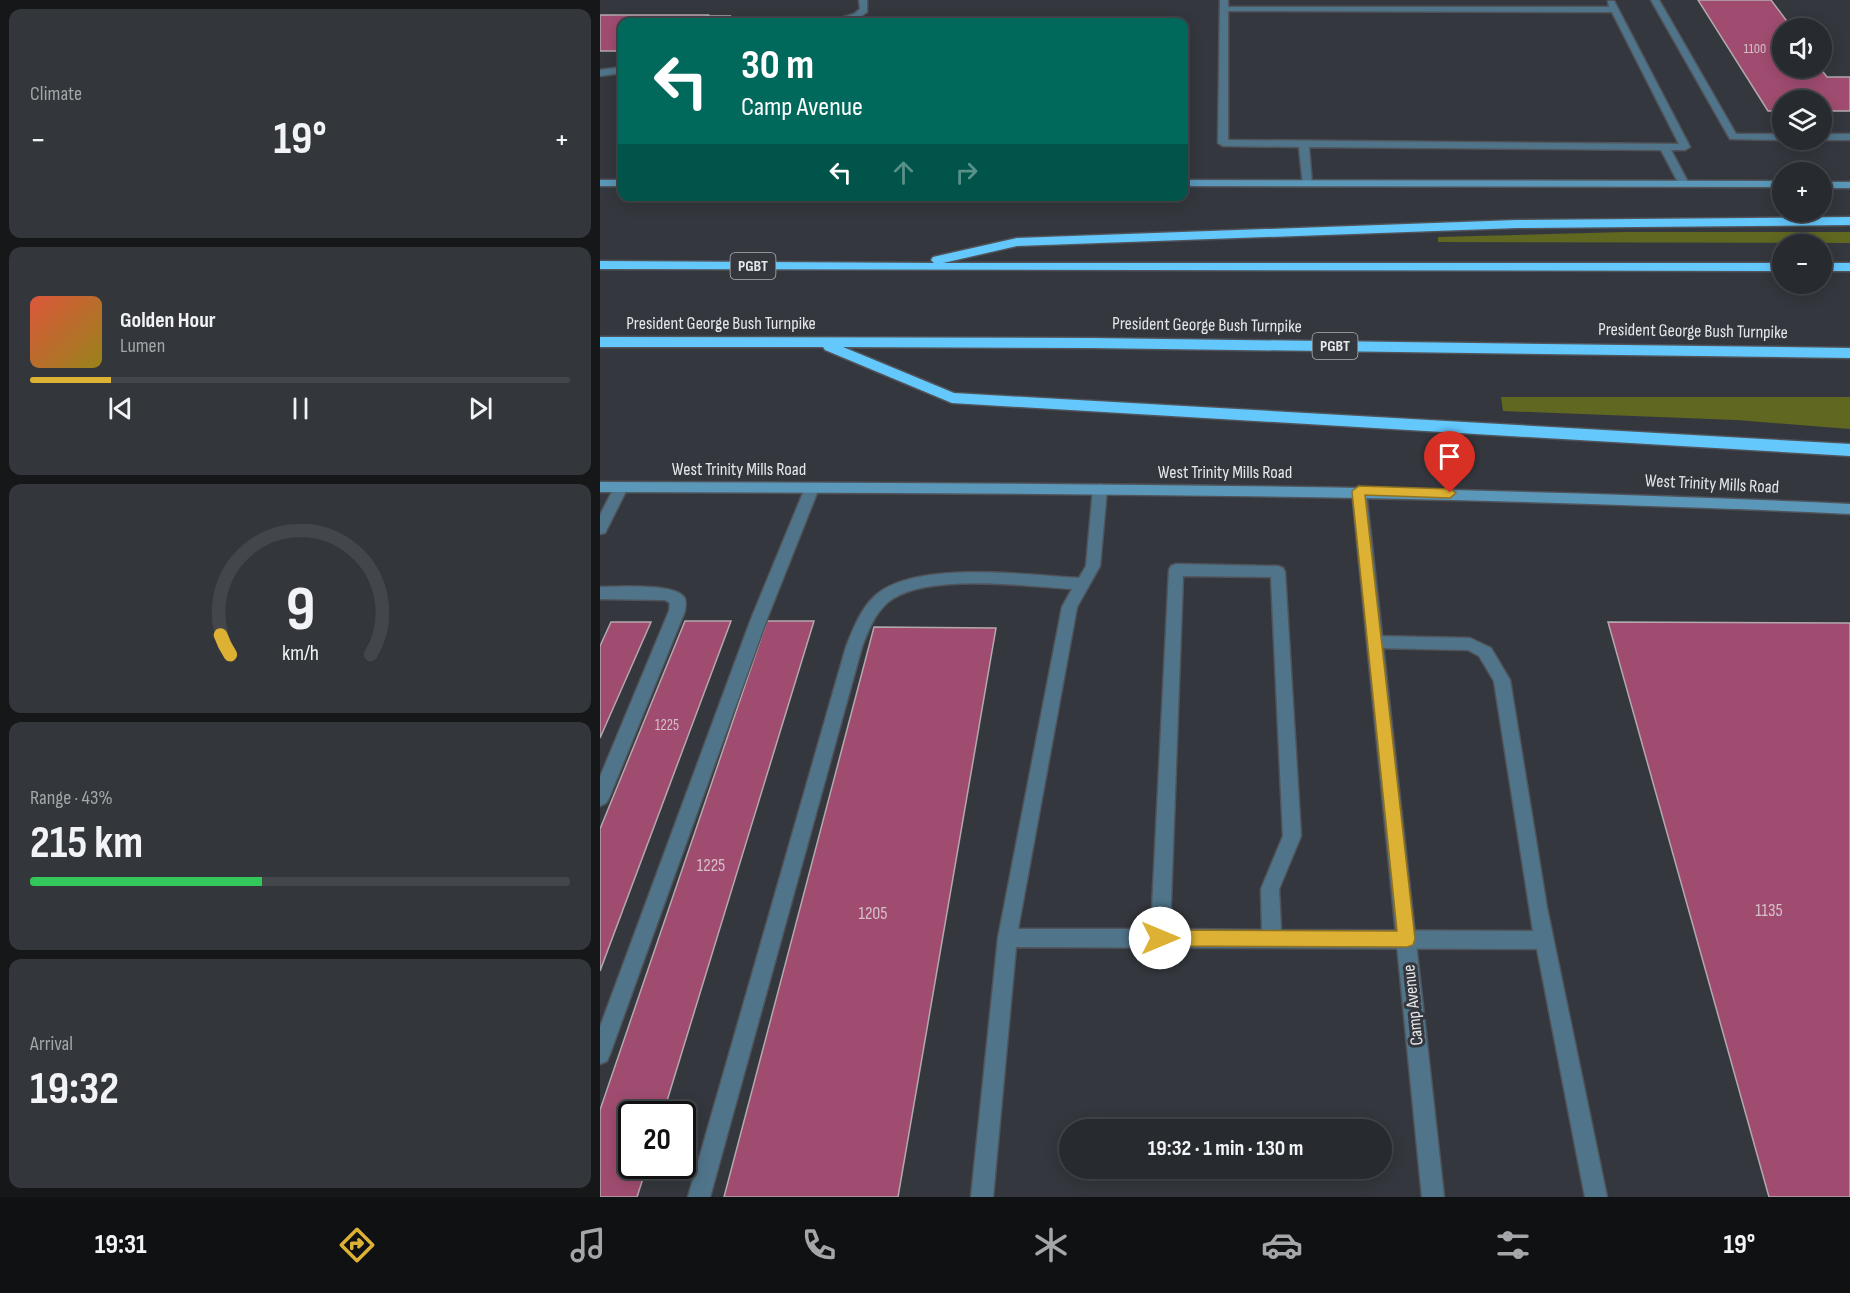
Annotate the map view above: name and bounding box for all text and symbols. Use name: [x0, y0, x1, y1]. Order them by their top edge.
map controls: [1772, 18, 1832, 294]
button: sound: [1772, 18, 1832, 78]
text: 30 m: [741, 40, 814, 91]
house number: 1100: [1744, 40, 1766, 57]
icon: left: [642, 42, 720, 120]
text: Climate: [30, 82, 82, 106]
button: layers: [1772, 90, 1832, 150]
text: Camp Avenue: [741, 91, 863, 123]
text: 19°: [273, 112, 327, 167]
text: −: [30, 120, 46, 160]
text: +: [554, 120, 570, 160]
icon: left: [824, 156, 857, 189]
icon: ahead: [887, 156, 920, 189]
icon: right: [950, 156, 983, 189]
button: +: [1772, 162, 1832, 222]
button: −: [1772, 234, 1832, 294]
road number: PGBT: [730, 253, 776, 279]
text: Golden Hour: [120, 307, 216, 334]
street label: President George Bush Turnpike: [626, 313, 816, 334]
street label: President George Bush Turnpike: [1112, 313, 1302, 337]
street label: President George Bush Turnpike: [1598, 319, 1788, 343]
road number: PGBT: [1312, 333, 1358, 359]
text: Lumen: [120, 334, 165, 358]
icon: previous: [104, 392, 137, 425]
icon: pause: [284, 392, 317, 425]
icon: next: [464, 392, 497, 425]
pin: [1424, 431, 1475, 493]
icon: arrive: [1433, 440, 1466, 473]
street label: West Trinity Mills Road: [672, 459, 806, 480]
street label: West Trinity Mills Road: [1158, 462, 1292, 483]
street label: West Trinity Mills Road: [1644, 470, 1780, 498]
text: 9: [285, 574, 315, 649]
text: km/h: [281, 642, 319, 667]
house number: 1225: [655, 716, 679, 735]
text: Range · 43%: [30, 786, 113, 810]
text: 215 km: [30, 816, 143, 871]
house number: 1225: [697, 855, 725, 876]
house number: 1135: [1755, 900, 1783, 921]
house number: 1205: [858, 903, 888, 924]
position arrow: [1128, 906, 1192, 970]
street label: Camp Avenue: [1398, 964, 1428, 1046]
text: Arrival: [30, 1032, 73, 1056]
text: 19:32: [30, 1062, 119, 1117]
speed limit sign: 20: [618, 1101, 696, 1179]
text: 19:32 · 1 min · 130 m: [1148, 1135, 1303, 1162]
icon: directions: [336, 1224, 378, 1266]
icon: music: [567, 1224, 609, 1266]
icon: phone: [798, 1224, 840, 1266]
icon: climate: [1030, 1224, 1072, 1266]
icon: car: [1261, 1224, 1303, 1266]
icon: filters: [1492, 1224, 1534, 1266]
text: 19:31: [95, 1229, 147, 1261]
text: 19°: [1723, 1229, 1755, 1261]

